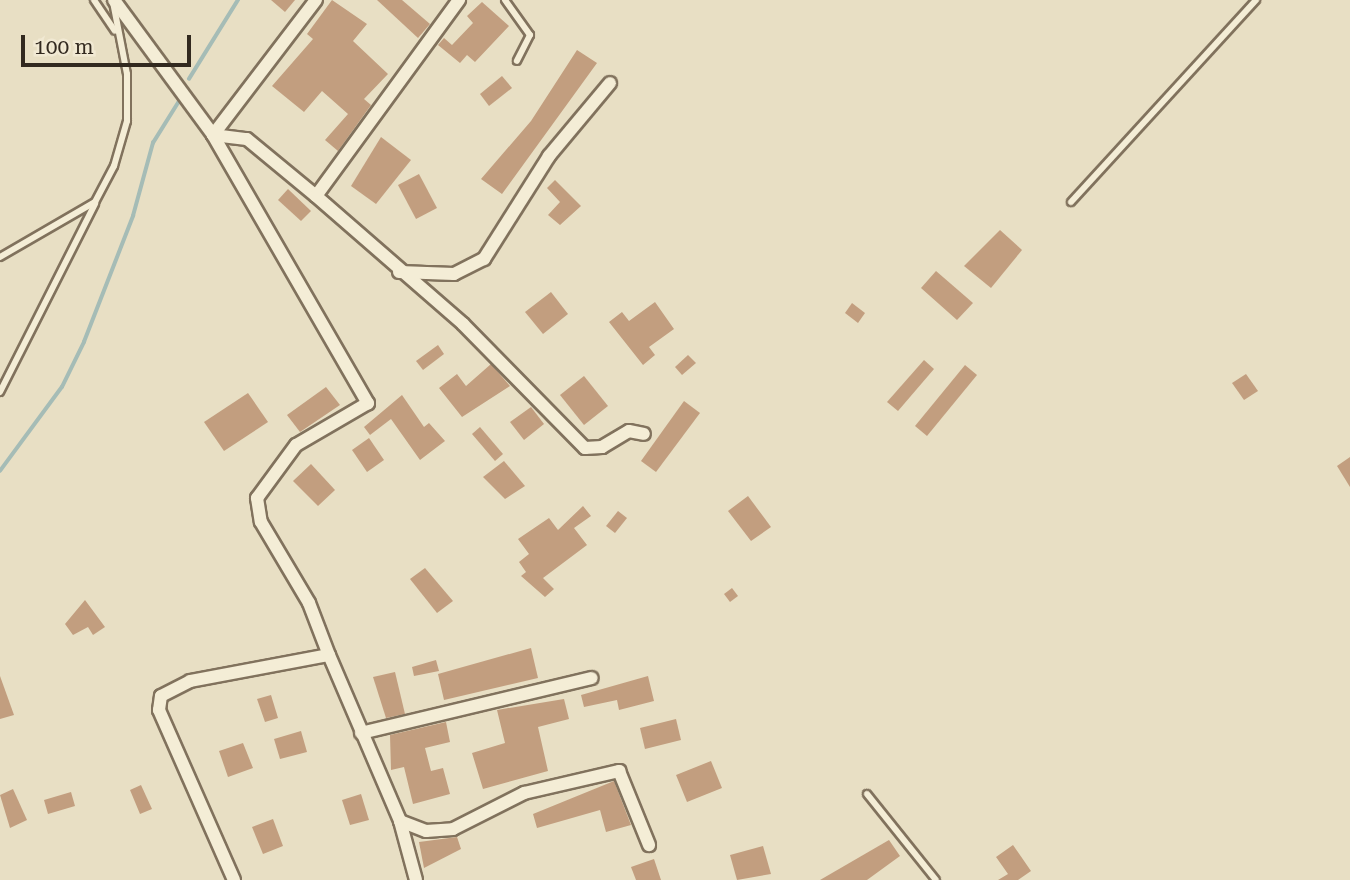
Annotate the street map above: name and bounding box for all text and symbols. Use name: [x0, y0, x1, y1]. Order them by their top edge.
scale bar: [24, 21, 194, 65]
text: 100 m: [34, 35, 94, 59]

